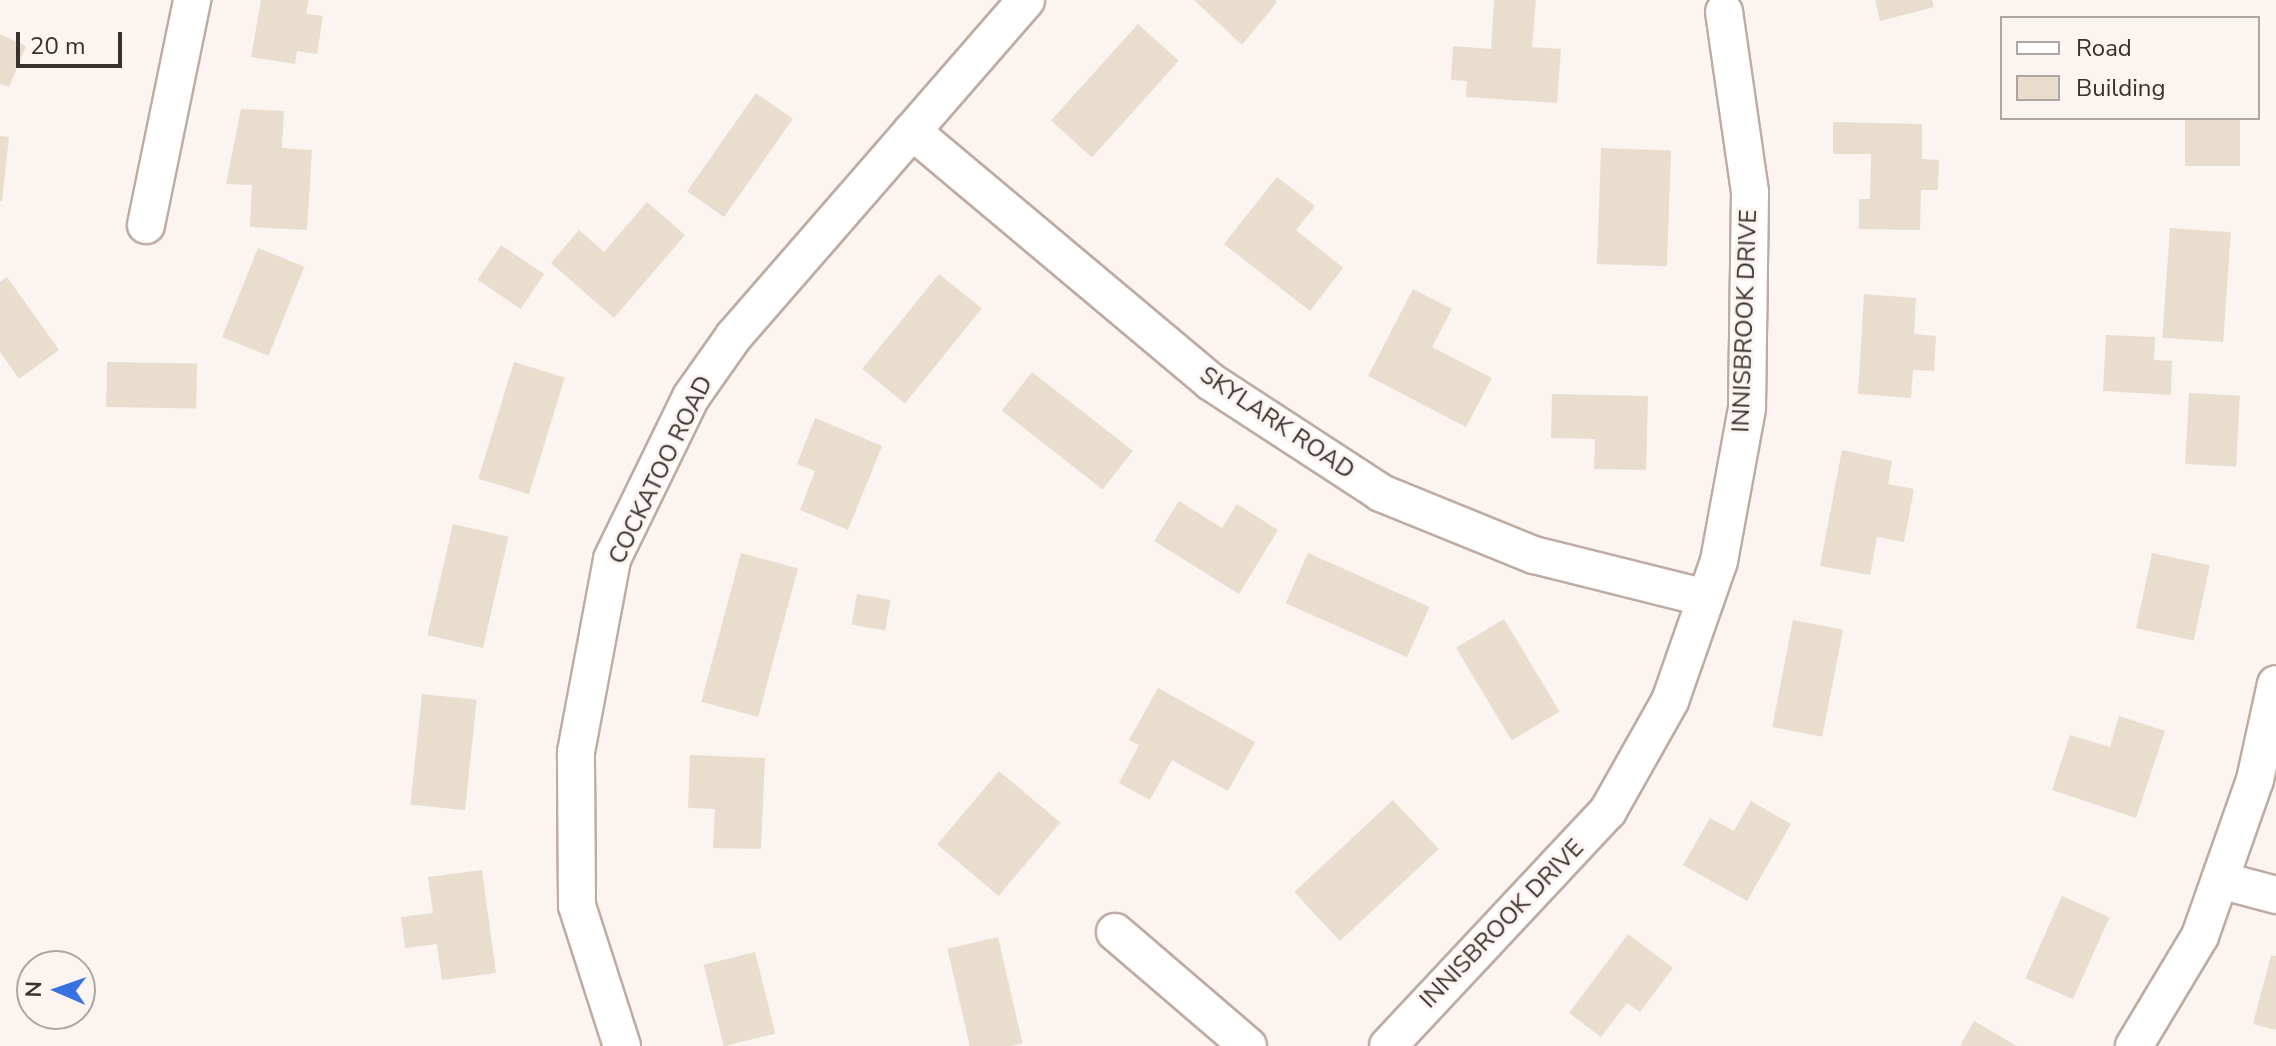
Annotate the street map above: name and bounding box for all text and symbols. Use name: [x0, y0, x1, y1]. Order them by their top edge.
scale bar: [20, 16, 126, 66]
legend: [2000, 16, 2260, 120]
text: 20 m: [30, 30, 86, 62]
text: Road: [2076, 32, 2132, 64]
text: Building: [2076, 72, 2166, 104]
street label: INNISBROOK DRIVE: [1727, 209, 1763, 433]
street label: SKYLARK ROAD: [1194, 361, 1360, 485]
street label: COCKATOO ROAD: [603, 371, 719, 569]
street label: INNISBROOK DRIVE: [1414, 834, 1590, 1014]
north arrow: [16, 950, 96, 1030]
text: N: [19, 980, 49, 998]

